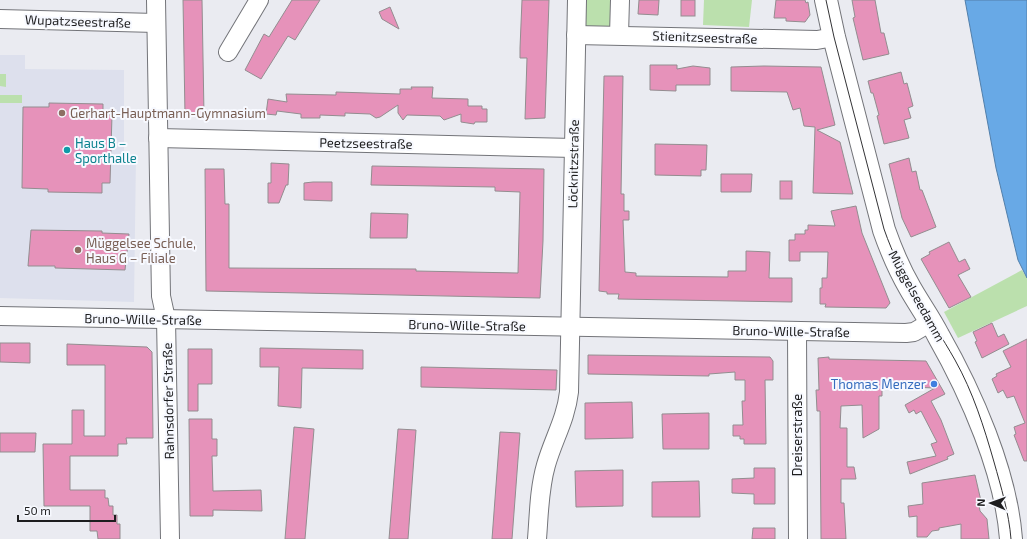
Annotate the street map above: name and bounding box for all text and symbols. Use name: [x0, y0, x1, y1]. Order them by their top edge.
street label: Wupatzseestraße: [25, 11, 131, 31]
street label: Stienitzseestraße: [652, 27, 758, 47]
place label: Gerhart-Hauptmann-Gymnasium: [70, 105, 266, 121]
marker: Gerhart-Hauptmann-Gymnasium: [57, 108, 67, 118]
street label: Löcknitzstraße: [564, 119, 582, 209]
street label: Peetzseestraße: [319, 134, 413, 152]
place label: Haus B – Sporthalle: [75, 135, 137, 166]
marker: Haus B – Sporthalle: [62, 145, 72, 155]
place label: Müggelsee Schule, Haus G – Filiale: [86, 235, 196, 266]
marker: Müggelsee Schule, Haus G – Filiale: [73, 245, 83, 255]
street label: Müggelseedamm: [885, 248, 949, 344]
street label: Bruno-Wille-Straße: [84, 310, 202, 328]
street label: Bruno-Wille-Straße: [408, 316, 526, 334]
street label: Bruno-Wille-Straße: [732, 322, 850, 340]
street label: Rahnsdorfer Straße: [159, 342, 177, 460]
place label: Thomas Menzer: [831, 376, 926, 392]
marker: Thomas Menzer: [929, 379, 939, 389]
street label: Dreiserstraße: [789, 394, 805, 476]
north arrow: [971, 483, 1011, 523]
scale bar: [18, 497, 115, 523]
text: N: [974, 498, 987, 507]
text: 50 m: [24, 503, 51, 517]

